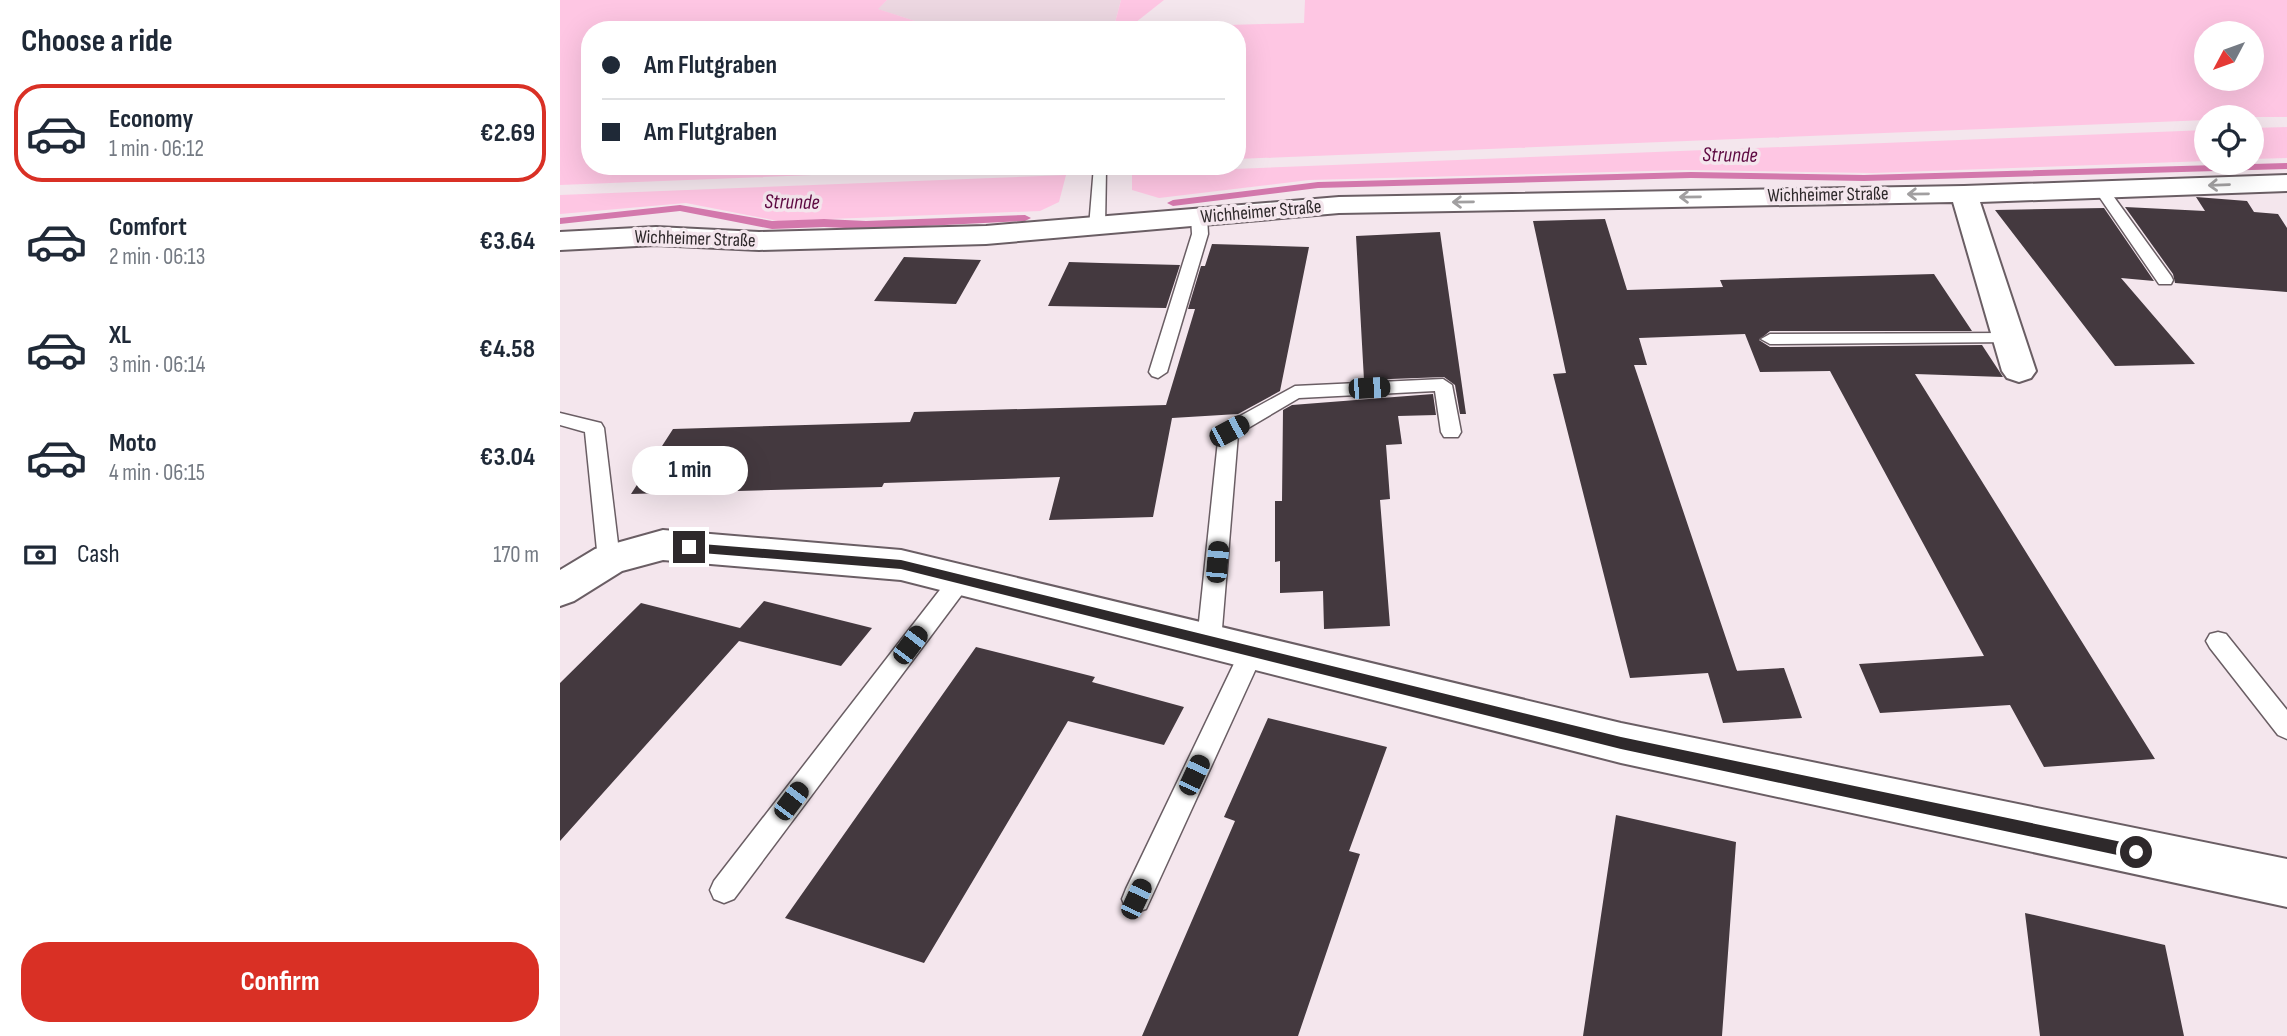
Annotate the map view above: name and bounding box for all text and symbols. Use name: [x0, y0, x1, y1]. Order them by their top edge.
north arrow: [2194, 21, 2264, 91]
map controls: [2194, 21, 2264, 175]
text: Choose a ride: [21, 22, 173, 61]
text: Am Flutgraben: [644, 50, 777, 81]
icon: car: [25, 102, 88, 165]
text: Economy: [109, 104, 193, 135]
button: locate: [2194, 105, 2264, 175]
text: Am Flutgraben: [644, 117, 777, 148]
text: €2.69: [480, 118, 535, 149]
text: 1 min · 06:12: [109, 135, 204, 163]
water label: Strunde: [1702, 142, 1758, 168]
one-way arrow: [2208, 179, 2231, 192]
street label: Wichheimer Straße: [1767, 182, 1889, 208]
one-way arrow: [1907, 187, 1930, 201]
water label: Strunde: [764, 189, 820, 215]
one-way arrow: [1679, 190, 1702, 204]
street label: Wichheimer Straße: [1200, 195, 1322, 229]
one-way arrow: [1452, 195, 1475, 209]
icon: car: [25, 210, 88, 273]
text: Comfort: [109, 212, 187, 243]
street label: Wichheimer Straße: [634, 225, 756, 253]
text: €3.64: [480, 226, 535, 257]
text: 2 min · 06:13: [109, 243, 205, 271]
icon: car: [25, 318, 88, 381]
text: XL: [109, 320, 131, 351]
text: €4.58: [479, 334, 535, 365]
text: 3 min · 06:14: [109, 351, 205, 379]
car: [1348, 376, 1391, 400]
car: [1206, 412, 1253, 450]
icon: car: [25, 426, 88, 489]
text: Moto: [109, 428, 157, 459]
text: €3.04: [480, 442, 535, 473]
callout: 1 min: [631, 446, 747, 494]
text: 1 min: [669, 456, 711, 484]
text: 4 min · 06:15: [109, 459, 205, 487]
route end: [673, 531, 705, 563]
icon: cash: [21, 536, 59, 574]
text: Cash: [77, 539, 120, 570]
car: [1205, 540, 1230, 584]
text: 170 m: [493, 541, 539, 569]
car: [889, 622, 932, 668]
car: [1176, 752, 1213, 798]
car: [770, 778, 813, 824]
route start: [2120, 836, 2152, 868]
car: [1118, 876, 1155, 922]
button: Confirm: [21, 942, 539, 1022]

